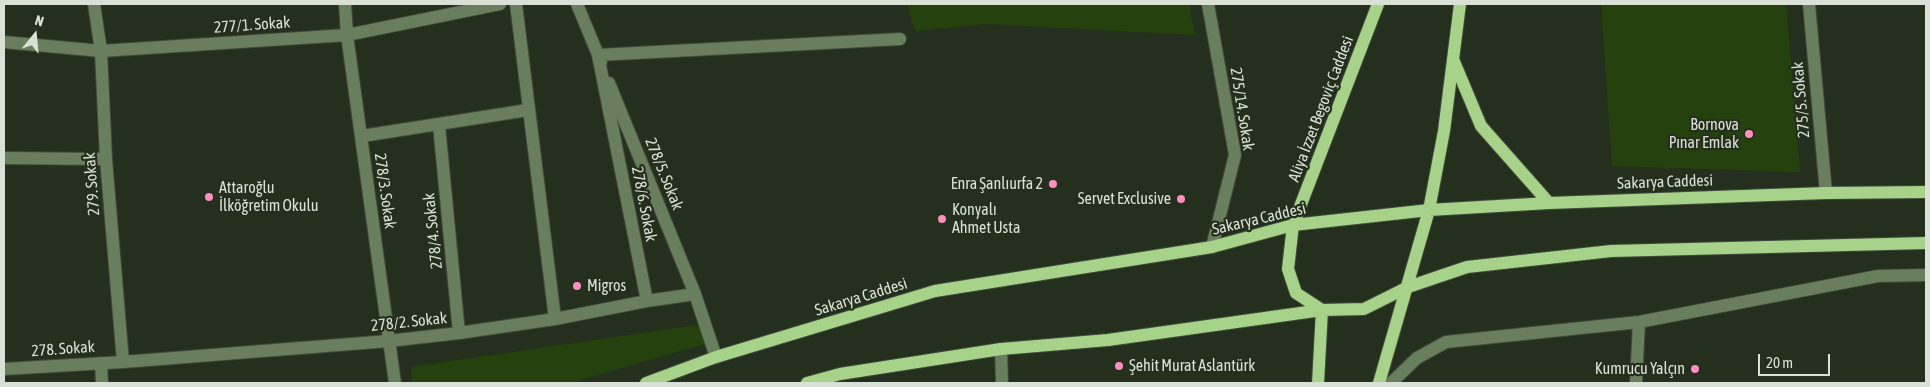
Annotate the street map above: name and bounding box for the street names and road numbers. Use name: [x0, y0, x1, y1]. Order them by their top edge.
street label: 277/1. Sokak: [213, 13, 291, 37]
street label: Aliya İzzet Begoviç Caddesi: [1284, 33, 1358, 185]
street label: 275/5. Sokak: [1788, 61, 1814, 139]
street label: 275/14. Sokak: [1226, 66, 1258, 152]
street label: 278/5. Sokak: [641, 135, 687, 213]
street label: 279. Sokak: [80, 152, 104, 216]
street label: 278/3. Sokak: [370, 152, 400, 230]
street label: 278/6. Sokak: [627, 165, 661, 243]
street label: Sakarya Caddesi: [1617, 171, 1713, 193]
street label: 278/4. Sokak: [419, 192, 447, 270]
street label: Sakarya Caddesi: [1210, 199, 1308, 239]
street label: Sakarya Caddesi: [812, 274, 910, 320]
street label: 278/2. Sokak: [370, 308, 448, 336]
street label: 278. Sokak: [31, 337, 95, 361]

